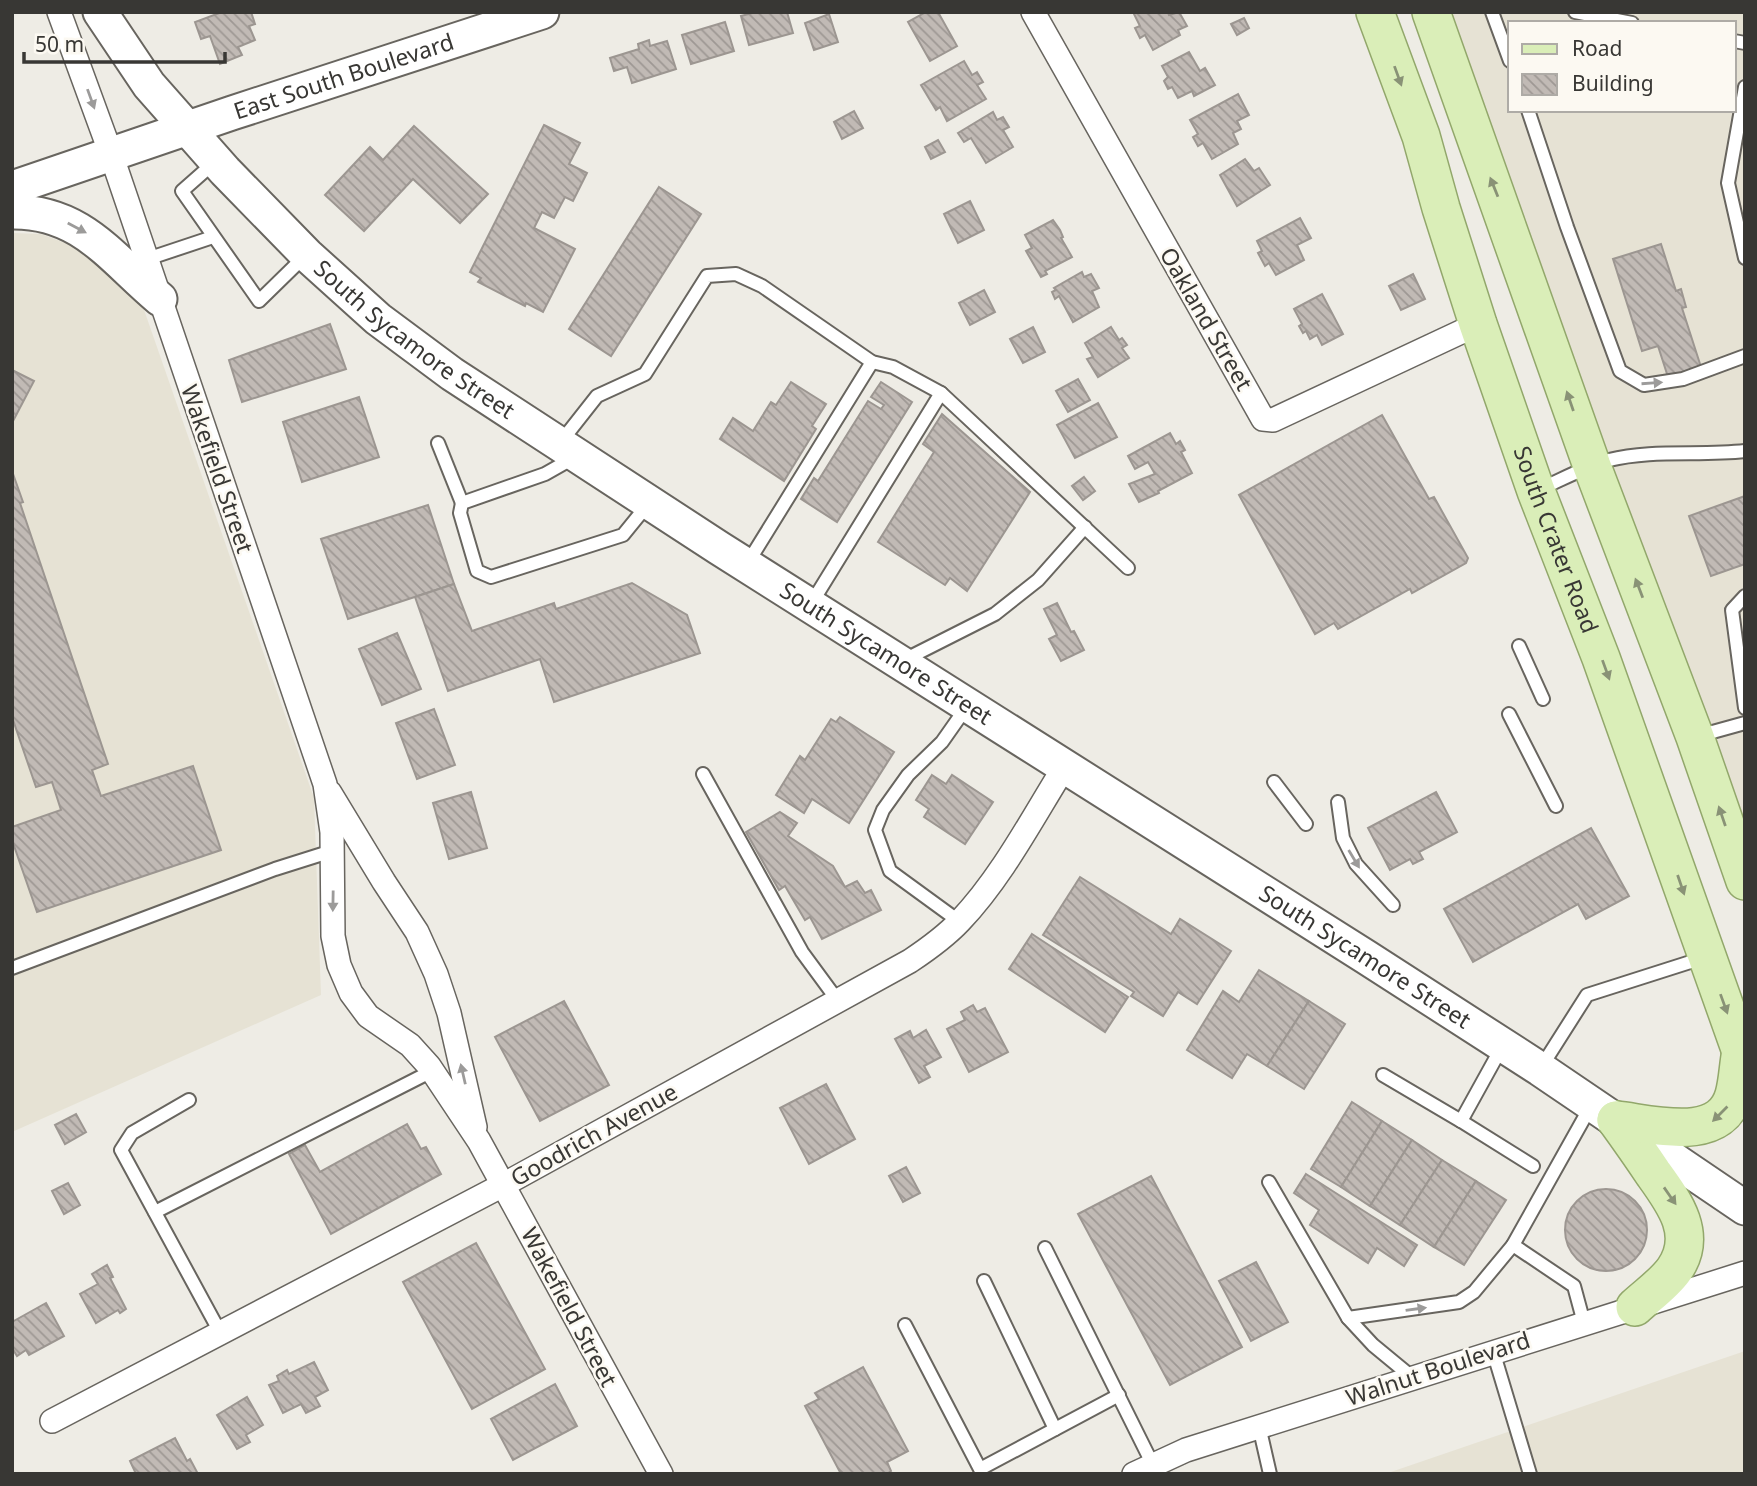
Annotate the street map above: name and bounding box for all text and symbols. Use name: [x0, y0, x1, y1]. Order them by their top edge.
scale bar: [24, 21, 226, 65]
legend: [1508, 21, 1736, 112]
street label: East South Boulevard: [229, 25, 458, 126]
text: 50 m: [35, 30, 84, 58]
text: Road: [1572, 34, 1622, 62]
one-way arrow: [1393, 66, 1404, 87]
text: Building: [1572, 69, 1654, 97]
one-way arrow: [86, 89, 97, 110]
one-way arrow: [1488, 176, 1499, 197]
one-way arrow: [68, 222, 87, 234]
street label: Oakland Street: [1153, 241, 1261, 396]
street label: South Sycamore Street: [308, 252, 521, 426]
one-way arrow: [1641, 377, 1663, 388]
street label: Wakefield Street: [174, 380, 262, 557]
one-way arrow: [1564, 391, 1575, 412]
street label: South Crater Road: [1507, 442, 1607, 638]
street label: South Sycamore Street: [774, 574, 999, 732]
one-way arrow: [1633, 578, 1644, 599]
one-way arrow: [1601, 660, 1612, 681]
one-way arrow: [1716, 806, 1727, 827]
one-way arrow: [1348, 849, 1361, 868]
one-way arrow: [1676, 875, 1687, 896]
street label: South Sycamore Street: [1253, 877, 1478, 1035]
one-way arrow: [327, 890, 339, 912]
one-way arrow: [1719, 994, 1730, 1015]
one-way arrow: [458, 1063, 469, 1085]
street label: Goodrich Avenue: [504, 1075, 683, 1193]
one-way arrow: [1712, 1106, 1729, 1123]
one-way arrow: [1663, 1187, 1677, 1205]
street label: Wakefield Street: [514, 1221, 625, 1392]
one-way arrow: [1405, 1303, 1427, 1314]
street label: Walnut Boulevard: [1342, 1323, 1534, 1413]

